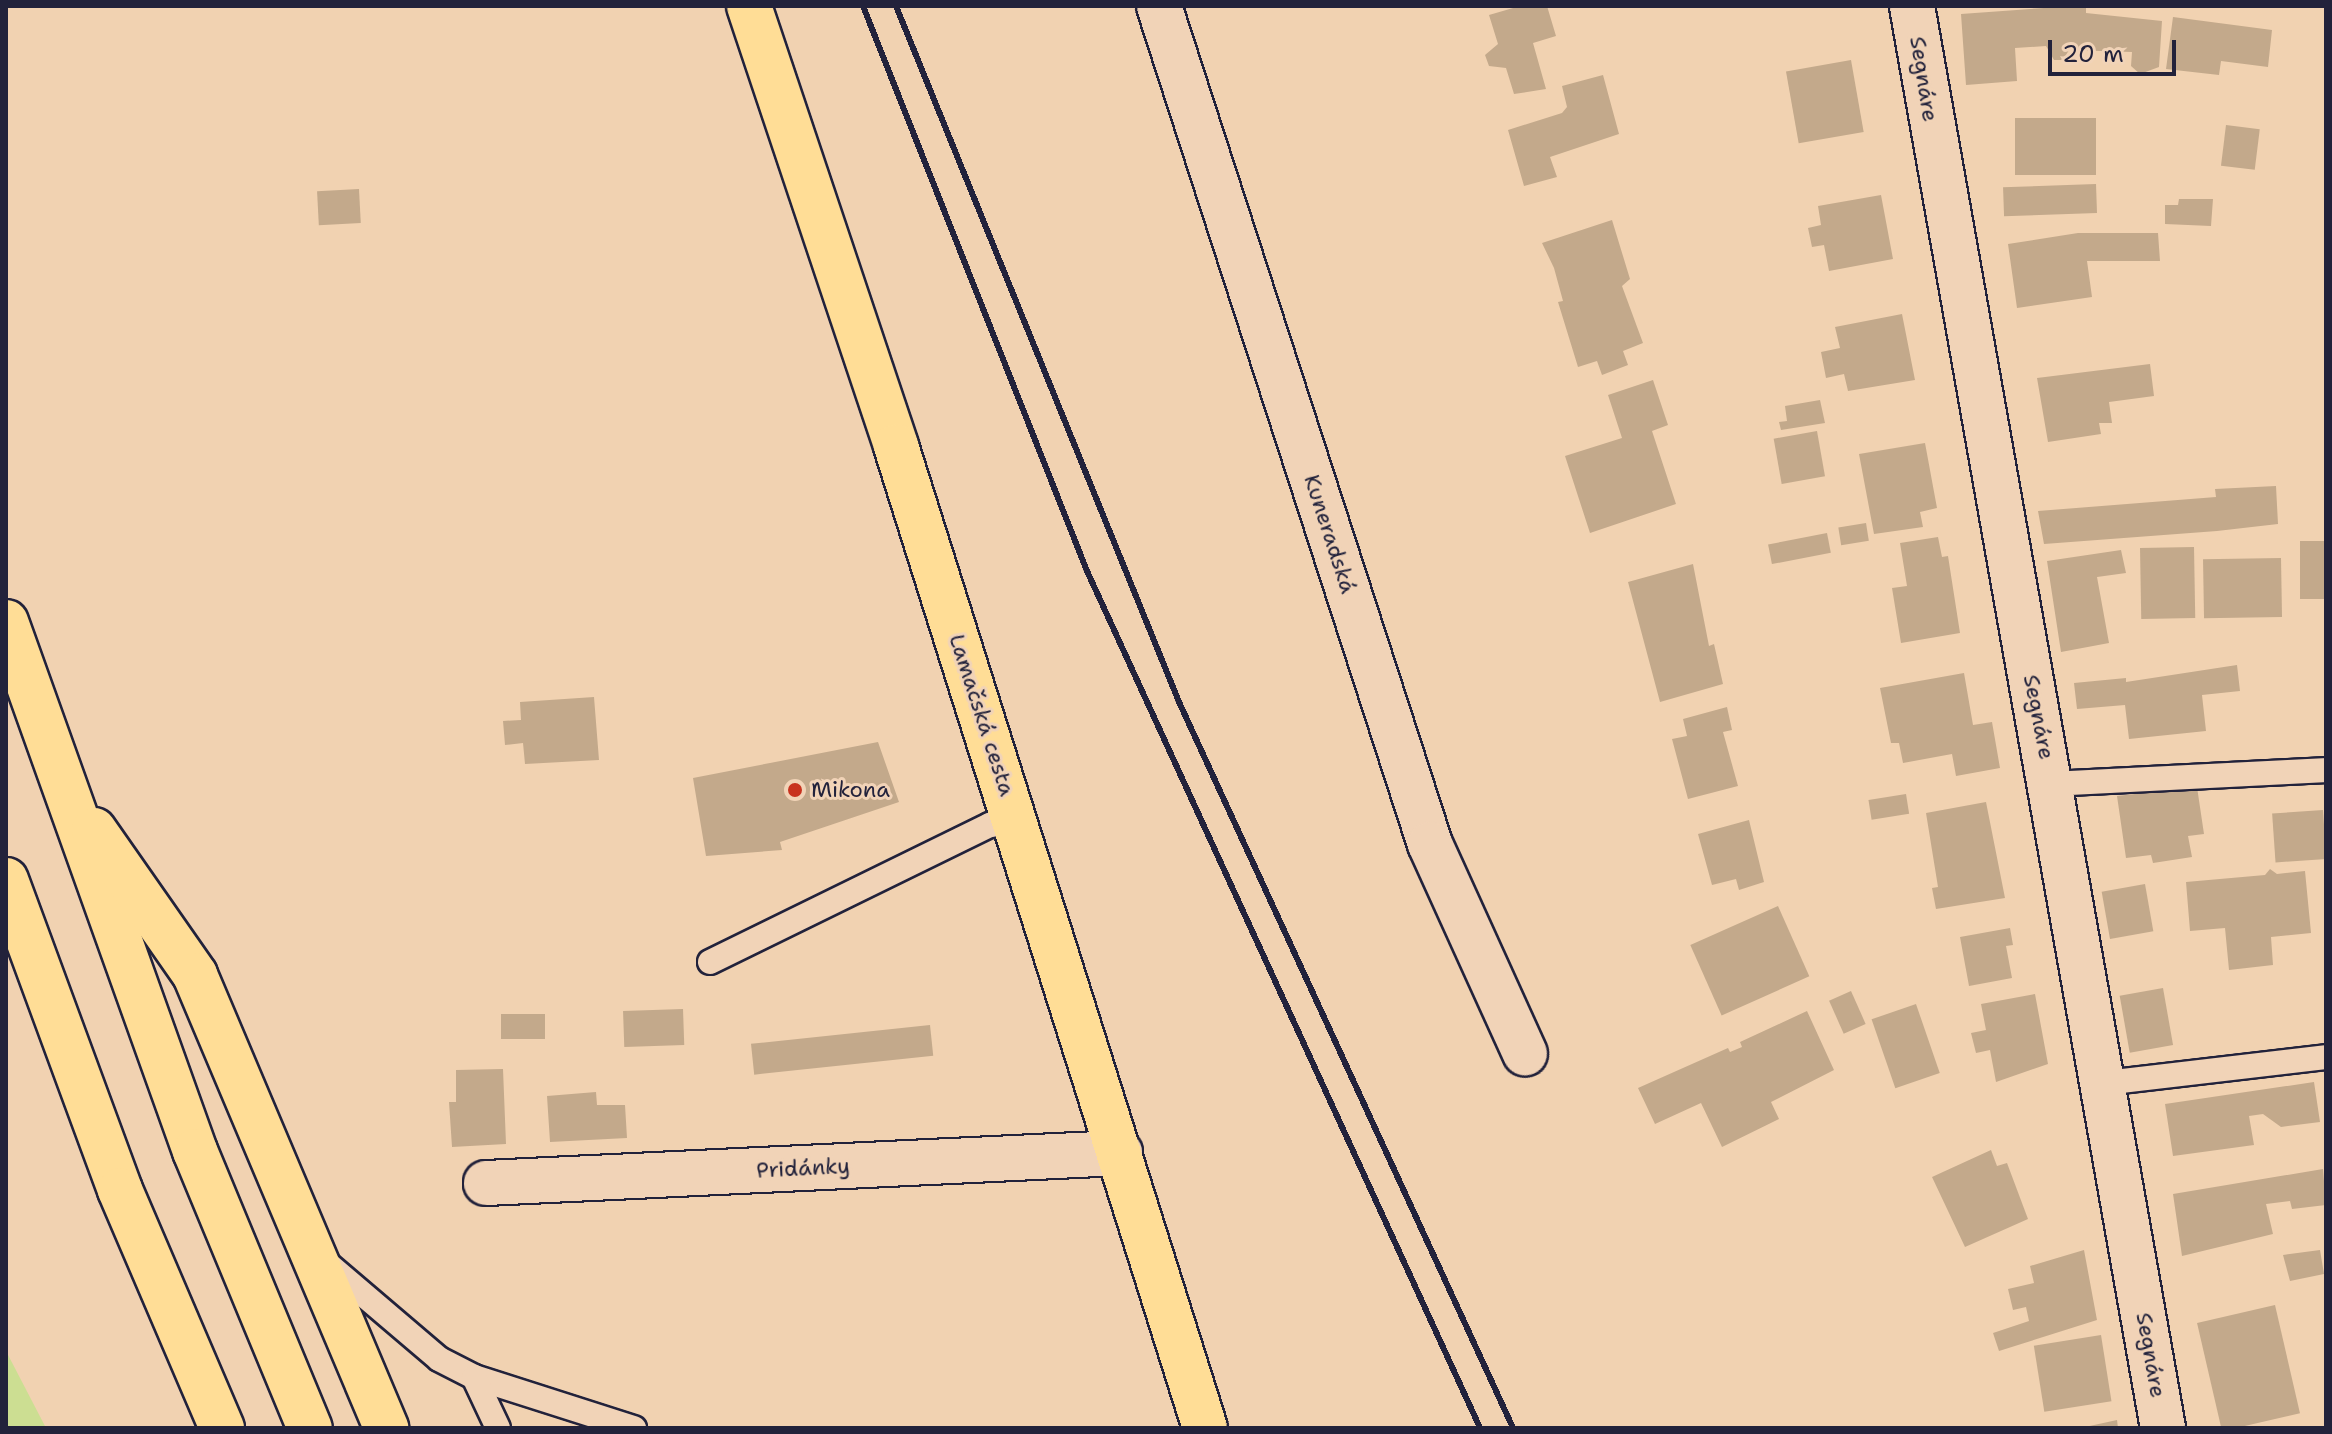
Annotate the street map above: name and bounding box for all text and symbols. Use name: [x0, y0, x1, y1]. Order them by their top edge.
scale bar: [2052, 24, 2180, 74]
street label: Segnáre: [1904, 35, 1944, 123]
text: 20 m: [2062, 38, 2124, 70]
street label: Kuneradská: [1298, 471, 1362, 597]
street label: Lamačská cesta: [943, 631, 1021, 799]
street label: Segnáre: [2018, 672, 2060, 762]
place label: Mikona: [811, 777, 890, 803]
marker: Mikona: [786, 781, 804, 799]
street label: Pridánky: [755, 1152, 851, 1184]
street label: Segnáre: [2131, 1310, 2171, 1400]

